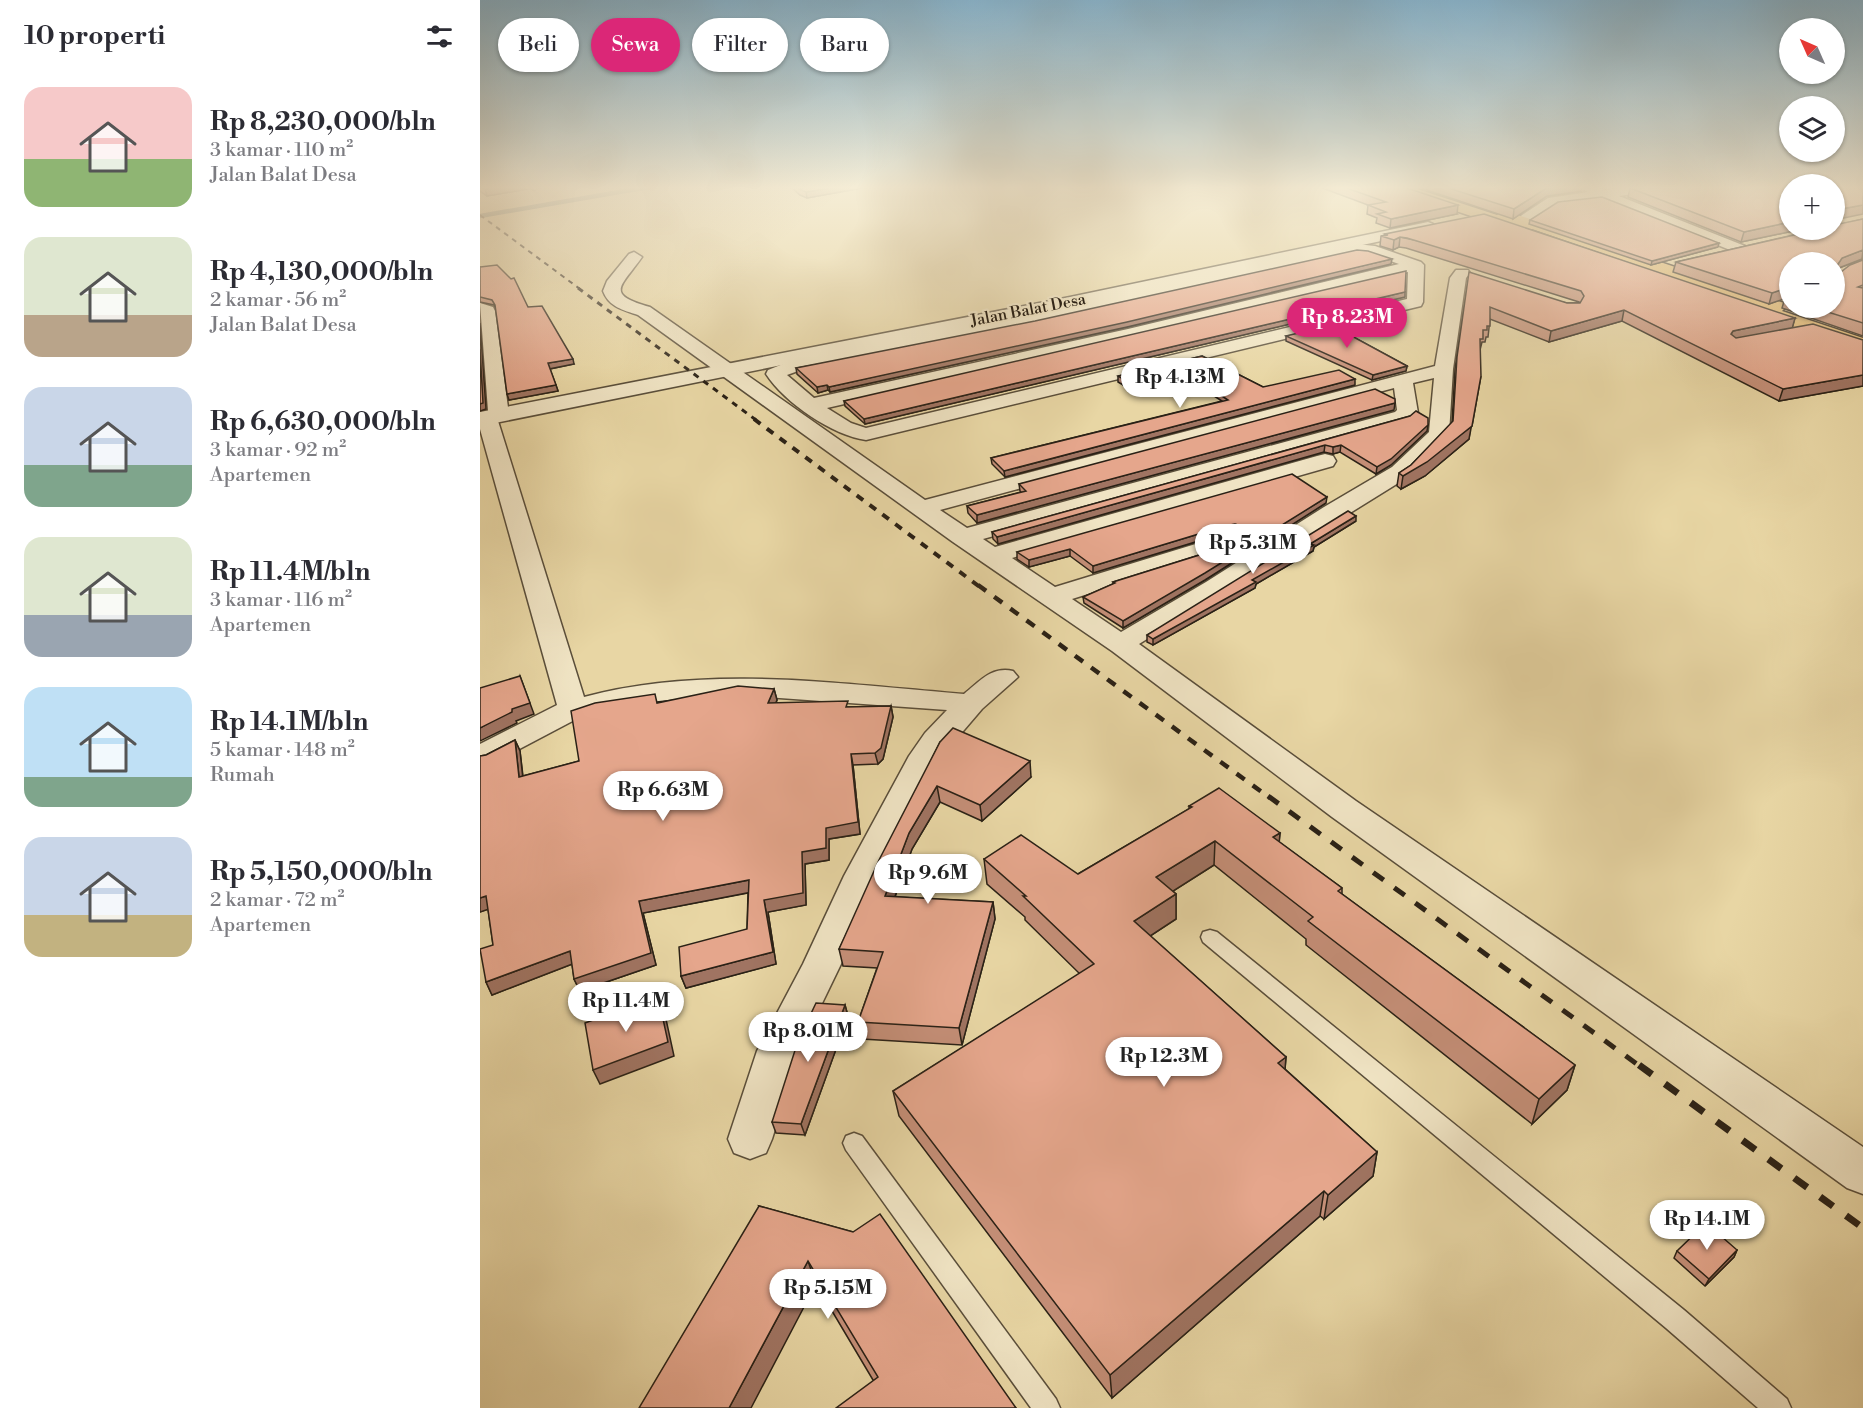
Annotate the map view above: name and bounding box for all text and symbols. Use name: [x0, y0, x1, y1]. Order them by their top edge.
chip: Beli: [498, 18, 579, 72]
chip: Sewa: [591, 18, 680, 72]
chip: Filter: [692, 18, 788, 72]
chip: Baru: [800, 18, 889, 72]
north arrow: [1779, 18, 1845, 84]
map controls: [1779, 18, 1845, 318]
text: 10 properti: [24, 20, 165, 52]
icon: filters: [423, 20, 456, 53]
button: layers: [1779, 96, 1845, 162]
text: Rp 8,230,000/bln: [210, 106, 436, 138]
icon: home: [72, 111, 144, 183]
text: 3 kamar · 110 m²: [210, 138, 353, 163]
text: Jalan Balat Desa: [210, 163, 357, 188]
button: +: [1779, 174, 1845, 240]
button: −: [1779, 252, 1845, 318]
text: Rp 4,130,000/bln: [210, 256, 433, 288]
icon: home: [72, 261, 144, 333]
text: 2 kamar · 56 m²: [210, 288, 346, 313]
street label: Jalan Balat Desa: [968, 289, 1088, 331]
pin: Rp 8.23M: [1285, 298, 1409, 349]
text: Rp 8.23M: [1301, 305, 1393, 330]
text: Jalan Balat Desa: [210, 313, 357, 338]
pin: Rp 4.13M: [1118, 358, 1242, 409]
text: Rp 4.13M: [1135, 365, 1225, 390]
text: Rp 6,630,000/bln: [210, 406, 436, 438]
icon: home: [72, 411, 144, 483]
text: 3 kamar · 92 m²: [210, 438, 346, 463]
text: Apartemen: [210, 463, 311, 488]
pin: Rp 5.31M: [1191, 524, 1315, 575]
text: Rp 5.31M: [1209, 531, 1297, 556]
text: Rp 11.4M/bln: [210, 556, 370, 588]
icon: home: [72, 561, 144, 633]
text: 3 kamar · 116 m²: [210, 588, 352, 613]
text: Apartemen: [210, 613, 311, 638]
text: Rp 14.1M/bln: [210, 706, 368, 738]
icon: home: [72, 711, 144, 783]
text: 5 kamar · 148 m²: [210, 738, 355, 763]
text: Rumah: [210, 763, 275, 788]
pin: Rp 6.63M: [601, 771, 725, 822]
text: Rp 6.63M: [617, 778, 709, 803]
pin: Rp 9.6M: [873, 854, 983, 905]
text: Rp 5,150,000/bln: [210, 856, 432, 888]
icon: home: [72, 861, 144, 933]
text: Rp 9.6M: [888, 861, 968, 886]
text: 2 kamar · 72 m²: [210, 888, 344, 913]
text: Apartemen: [210, 913, 311, 938]
pin: Rp 11.4M: [564, 982, 688, 1033]
text: Rp 11.4M: [582, 989, 670, 1014]
pin: Rp 8.01M: [746, 1012, 870, 1063]
text: Rp 8.01M: [763, 1019, 853, 1044]
pin: Rp 12.3M: [1102, 1037, 1226, 1088]
text: Rp 12.3M: [1119, 1044, 1209, 1069]
pin: Rp 14.1M: [1645, 1200, 1769, 1251]
text: Rp 14.1M: [1664, 1207, 1750, 1232]
pin: Rp 5.15M: [766, 1269, 890, 1320]
text: Rp 5.15M: [783, 1276, 873, 1301]

